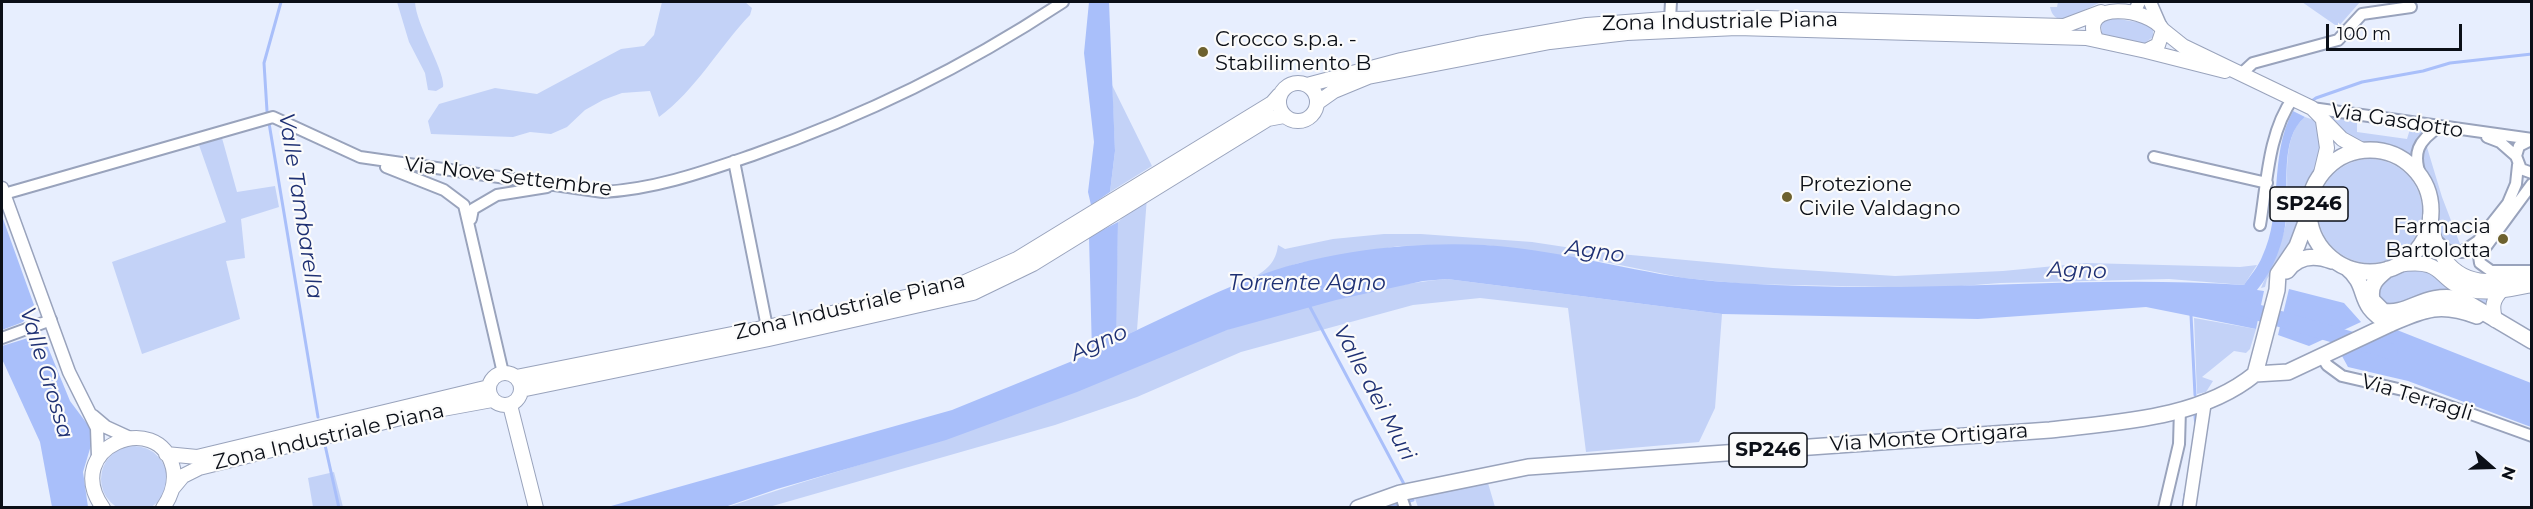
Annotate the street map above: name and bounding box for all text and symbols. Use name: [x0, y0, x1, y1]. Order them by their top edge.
street label: Zona Industriale Piana: [1602, 7, 1838, 37]
scale bar: [2329, 12, 2466, 50]
text: 100 m: [2337, 23, 2391, 45]
place label: Crocco s.p.a. - Stabilimento B: [1215, 27, 1371, 77]
marker: Crocco s.p.a. - Stabilimento B: [1196, 45, 1210, 59]
street label: Via Gasdotto: [2329, 98, 2465, 144]
water label: Valle Tambarella: [272, 111, 328, 301]
street label: Via Nove Settembre: [403, 152, 613, 202]
place label: Protezione Civile Valdagno: [1799, 172, 1960, 222]
road number: SP246: [2270, 187, 2348, 221]
marker: Protezione Civile Valdagno: [1780, 190, 1794, 204]
place label: Farmacia Bartolotta: [2385, 214, 2491, 264]
marker: Farmacia Bartolotta: [2496, 232, 2510, 246]
water label: Agno: [1564, 235, 1626, 269]
water label: Agno: [2047, 257, 2107, 285]
street label: Zona Industriale Piana: [732, 268, 968, 346]
water label: Torrente Agno: [1228, 271, 1386, 297]
water label: Valle Grossa: [14, 304, 78, 442]
water label: Agno: [1066, 319, 1132, 367]
water label: Valle dei Muri: [1327, 320, 1421, 466]
street label: Via Terragli: [2358, 369, 2476, 427]
street label: Zona Industriale Piana: [211, 398, 447, 476]
street label: Via Monte Ortigara: [1829, 418, 2029, 458]
road number: SP246: [1729, 433, 1807, 467]
north arrow: [2461, 437, 2521, 497]
text: N: [2497, 464, 2520, 483]

